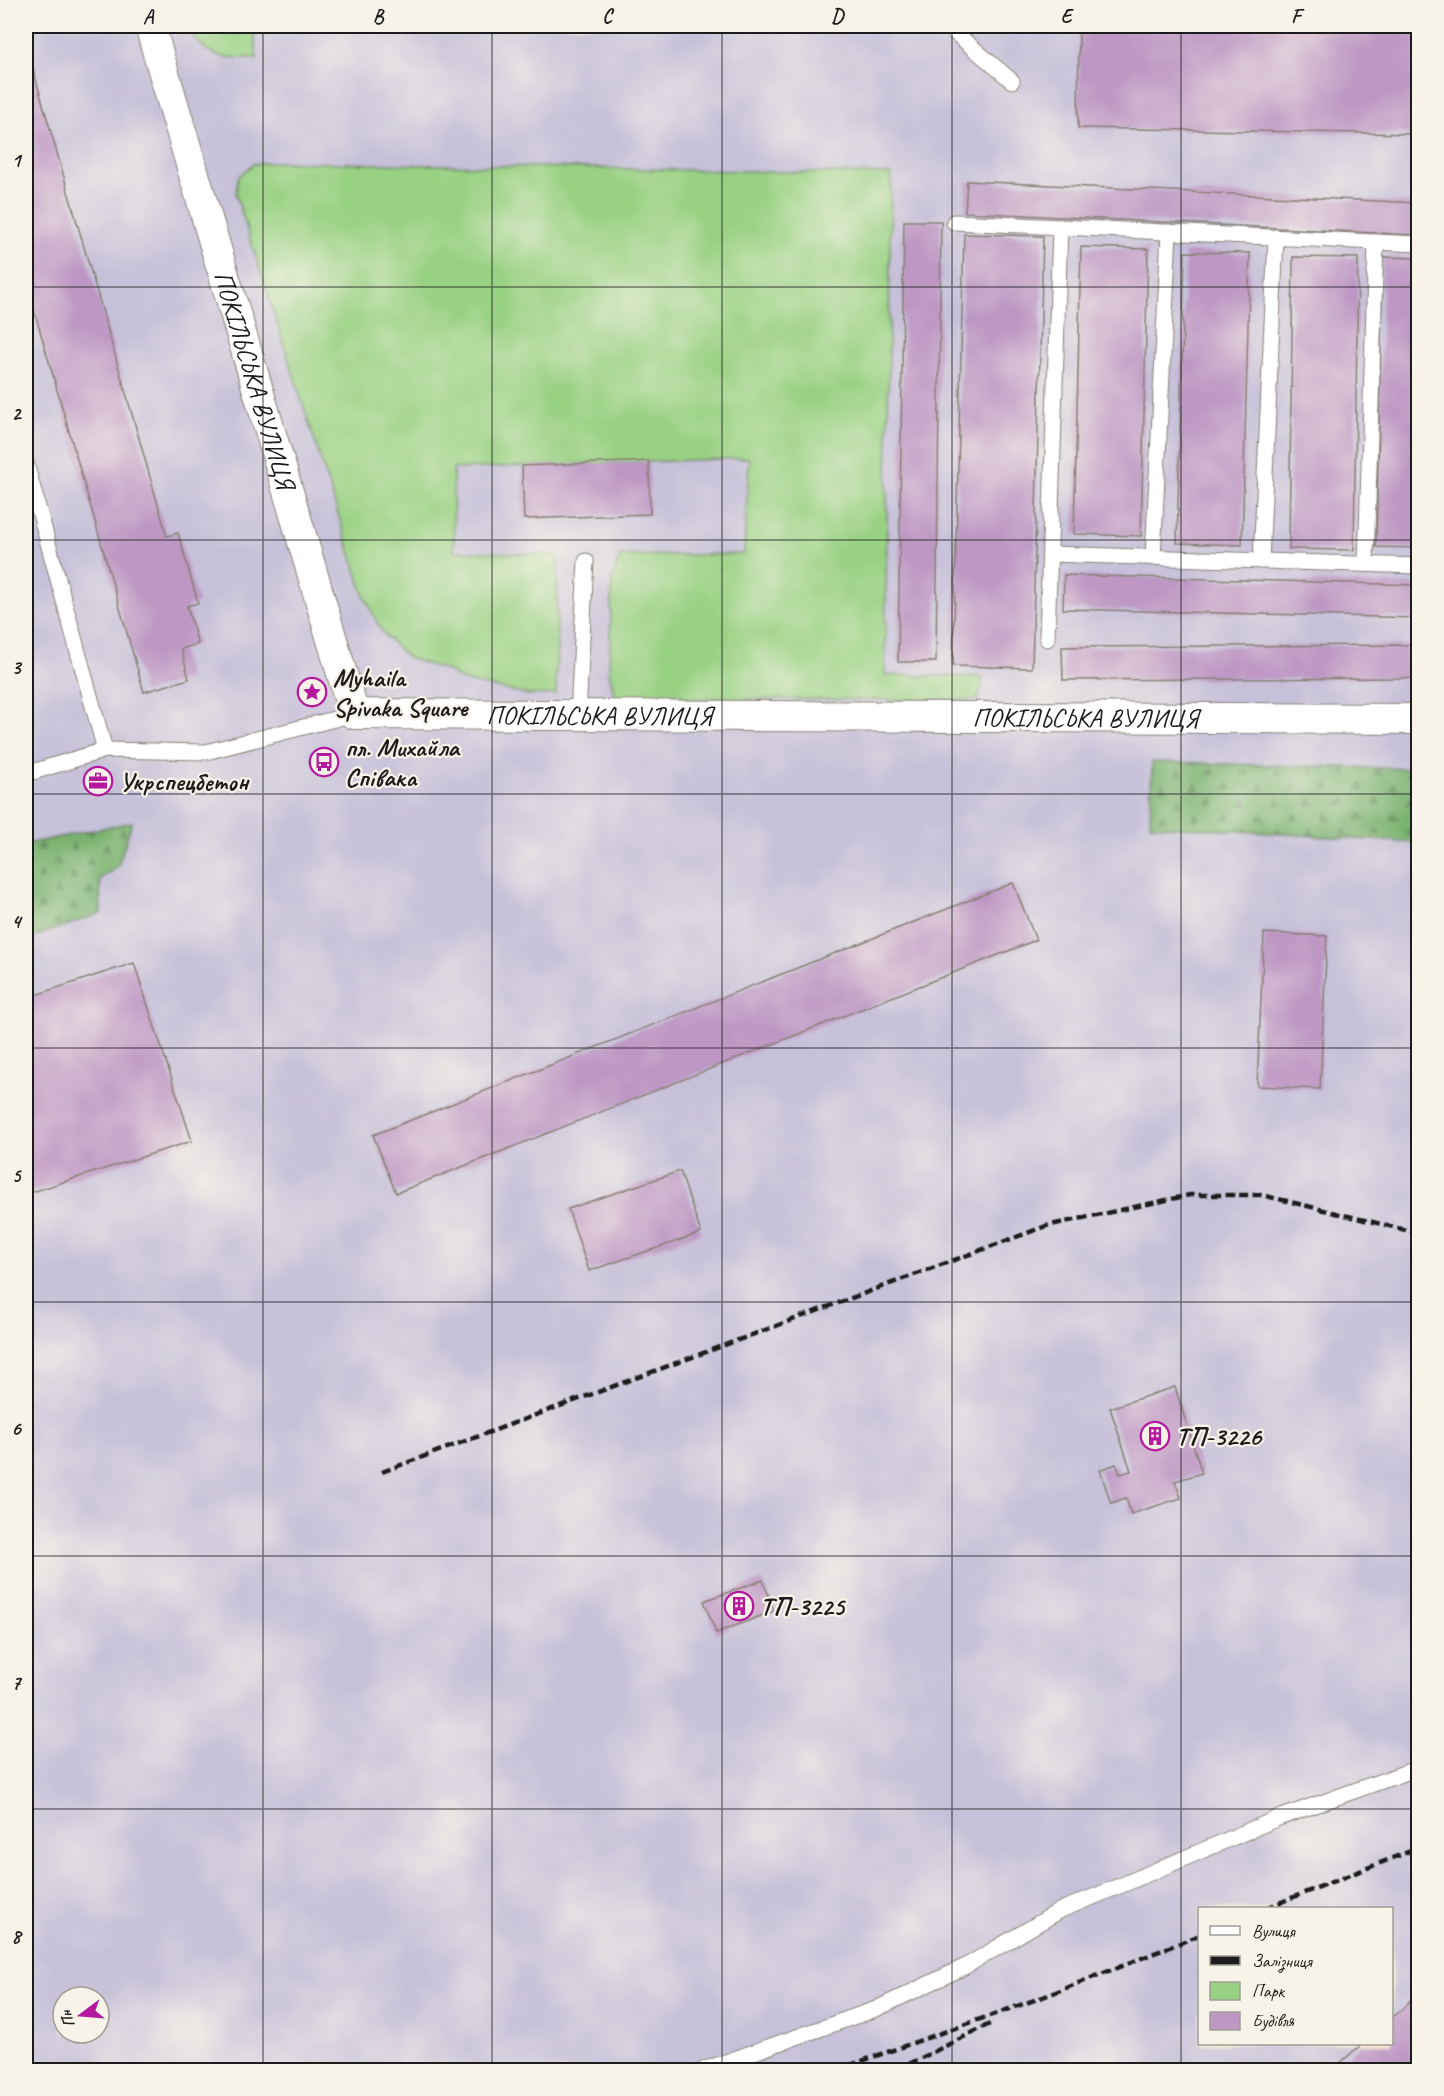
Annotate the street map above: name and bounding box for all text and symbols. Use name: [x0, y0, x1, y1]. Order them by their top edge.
text: A: [143, 4, 155, 29]
text: B: [373, 4, 385, 29]
text: C: [602, 4, 614, 29]
text: D: [831, 4, 845, 29]
text: E: [1061, 4, 1075, 29]
text: F: [1291, 4, 1305, 29]
text: 1: [12, 148, 23, 173]
street label: ПОКІЛЬСЬКА ВУЛИЦЯ: [207, 267, 303, 496]
text: 2: [12, 401, 23, 426]
text: 3: [12, 655, 23, 680]
place label: Myhaila Spivaka Square: [333, 661, 470, 724]
place icon: Myhaila Spivaka Square: [296, 676, 328, 708]
street label: ПОКІЛЬСЬКА ВУЛИЦЯ: [487, 699, 716, 733]
street label: ПОКІЛЬСЬКА ВУЛИЦЯ: [973, 701, 1202, 735]
place label: пл. Михайла Співака: [345, 731, 461, 794]
bus stop icon: пл. Михайла Співака: [308, 746, 340, 778]
office icon: Укрспецбетон: [82, 765, 114, 797]
place label: Укрспецбетон: [119, 765, 250, 798]
text: 4: [12, 909, 24, 934]
text: 5: [12, 1163, 23, 1188]
text: 6: [11, 1416, 22, 1441]
building icon: ТП-3226: [1139, 1420, 1171, 1452]
place label: ТП-3226: [1176, 1420, 1263, 1453]
building icon: ТП-3225: [723, 1590, 755, 1622]
place label: ТП-3225: [760, 1590, 847, 1623]
text: 7: [12, 1670, 23, 1695]
legend: [1198, 1907, 1393, 2045]
text: Вулиця: [1252, 1920, 1296, 1942]
text: 8: [12, 1924, 24, 1949]
text: Залізниця: [1252, 1950, 1313, 1973]
text: Парк: [1252, 1980, 1286, 2002]
north arrow: [51, 1985, 111, 2045]
text: Пн: [55, 2007, 79, 2030]
text: Будівля: [1252, 2010, 1295, 2032]

